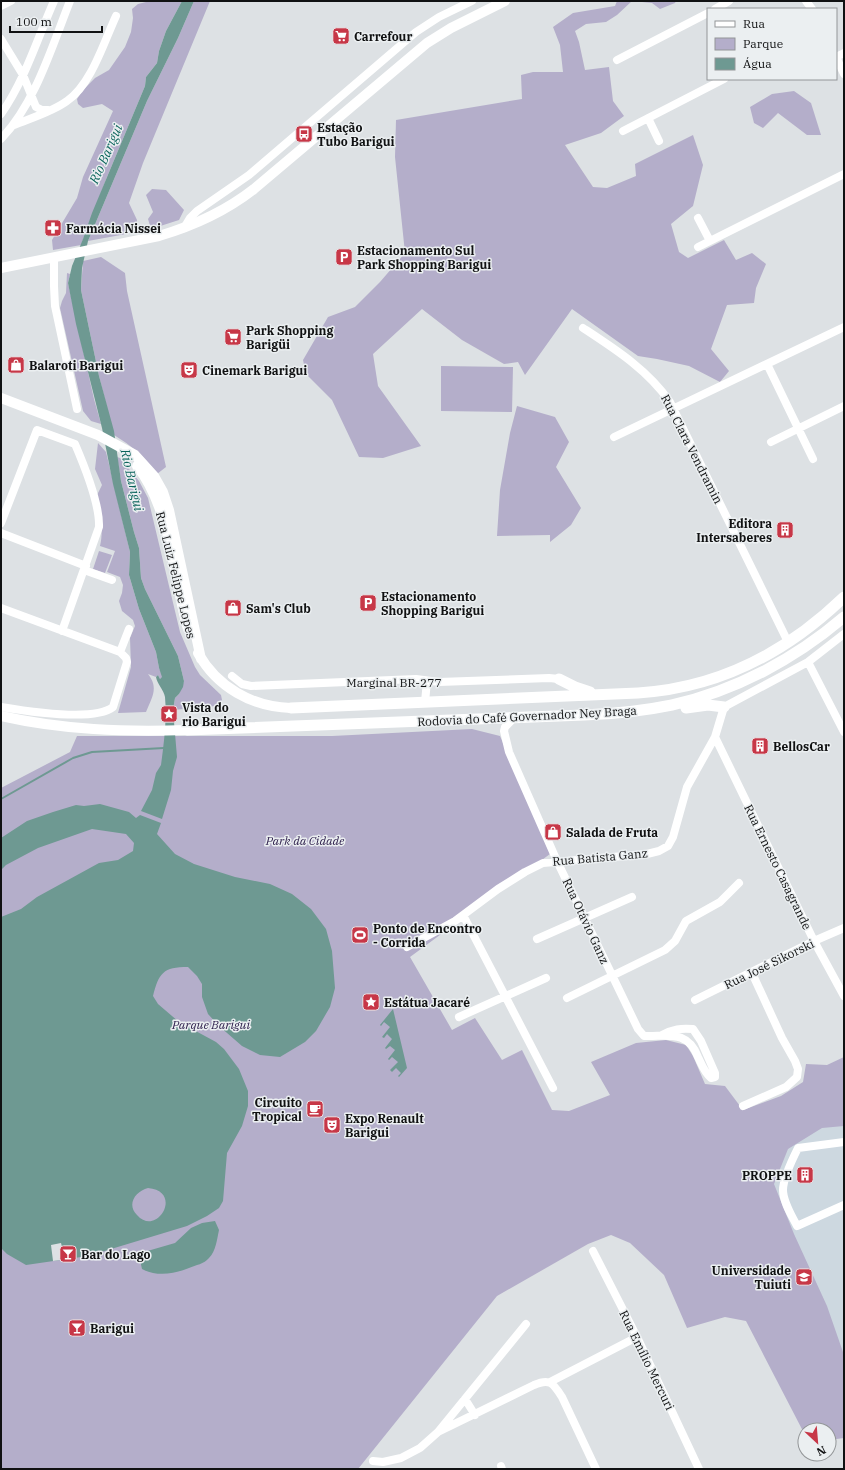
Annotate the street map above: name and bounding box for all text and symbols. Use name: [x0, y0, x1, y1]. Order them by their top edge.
scale bar: [10, 8, 102, 34]
legend: [707, 8, 837, 80]
text: 100 m: [16, 14, 52, 29]
text: Rua: [743, 16, 765, 31]
supermarket icon: Carrefour: [331, 26, 351, 46]
place label: Carrefour: [354, 29, 412, 44]
text: Parque: [743, 36, 783, 51]
text: Água: [743, 56, 772, 71]
place label: Estação Tubo Barigui: [317, 120, 395, 149]
water label: Rio Barigui: [85, 122, 127, 187]
bus stop icon: Estação Tubo Barigui: [294, 124, 314, 144]
pharmacy icon: Farmácia Nissei: [43, 218, 63, 238]
place label: Farmácia Nissei: [66, 221, 161, 236]
place label: Estacionamento Sul Park Shopping Barigui: [357, 243, 491, 272]
parking icon: Estacionamento Sul Park Shopping Barigui: [334, 247, 354, 267]
place label: Park Shopping Barigüi: [246, 323, 334, 352]
supermarket icon: Park Shopping Barigüi: [223, 327, 243, 347]
shop icon: Balaroti Barigui: [6, 355, 26, 375]
place label: Balaroti Barigui: [29, 358, 123, 373]
theatre icon: Cinemark Barigui: [179, 360, 199, 380]
place label: Cinemark Barigui: [202, 363, 307, 378]
street label: Rua Clara Vendramin: [658, 392, 726, 507]
water label: Rio Barigui: [116, 446, 147, 513]
street label: Rua Luiz Felippe Lopes: [153, 510, 199, 640]
place label: Editora Intersaberes: [696, 516, 772, 545]
building icon: Editora Intersaberes: [775, 520, 795, 540]
place label: Estacionamento Shopping Barigui: [381, 589, 484, 618]
parking icon: Estacionamento Shopping Barigui: [358, 593, 378, 613]
shop icon: Sam's Club: [223, 598, 243, 618]
place label: Sam's Club: [246, 601, 311, 616]
street label: Marginal BR-277: [346, 675, 442, 690]
place label: Vista do rio Barigui: [182, 700, 246, 729]
street label: Rodovia do Café Governador Ney Braga: [417, 703, 638, 729]
place icon: Vista do rio Barigui: [159, 704, 179, 724]
building icon: BellosCar: [750, 736, 770, 756]
place label: BellosCar: [773, 739, 830, 754]
street label: Rua Ernesto Casagrande: [741, 802, 815, 932]
shop icon: Salada de Fruta: [543, 822, 563, 842]
place label: Salada de Fruta: [566, 825, 658, 840]
park label: Park da Cidade: [265, 833, 345, 848]
street label: Rua Batista Ganz: [552, 845, 648, 869]
street label: Rua Otávio Ganz: [560, 876, 612, 966]
place label: Ponto de Encontro - Corrida: [373, 921, 482, 950]
sports icon: Ponto de Encontro - Corrida: [350, 925, 370, 945]
street label: Rua José Sikorski: [722, 936, 817, 992]
place icon: Estátua Jacaré: [361, 992, 381, 1012]
place label: Estátua Jacaré: [384, 995, 470, 1010]
park label: Parque Barigui: [171, 1017, 250, 1032]
place label: Circuito Tropical: [252, 1095, 302, 1124]
cafe icon: Circuito Tropical: [305, 1099, 325, 1119]
place label: Expo Renault Barigui: [345, 1111, 424, 1140]
theatre icon: Expo Renault Barigui: [322, 1115, 342, 1135]
building icon: PROPPE: [795, 1165, 815, 1185]
place label: PROPPE: [742, 1168, 792, 1183]
bar icon: Bar do Lago: [58, 1244, 78, 1264]
place label: Bar do Lago: [81, 1247, 150, 1262]
place label: Universidade Tuiuti: [712, 1263, 791, 1292]
school or university icon: Universidade Tuiuti: [794, 1267, 814, 1287]
street label: Rua Emílio Mercuri: [616, 1307, 678, 1413]
bar icon: Barigui: [67, 1318, 87, 1338]
place label: Barigui: [90, 1321, 134, 1336]
north arrow: [797, 1422, 837, 1462]
text: N: [814, 1443, 828, 1459]

